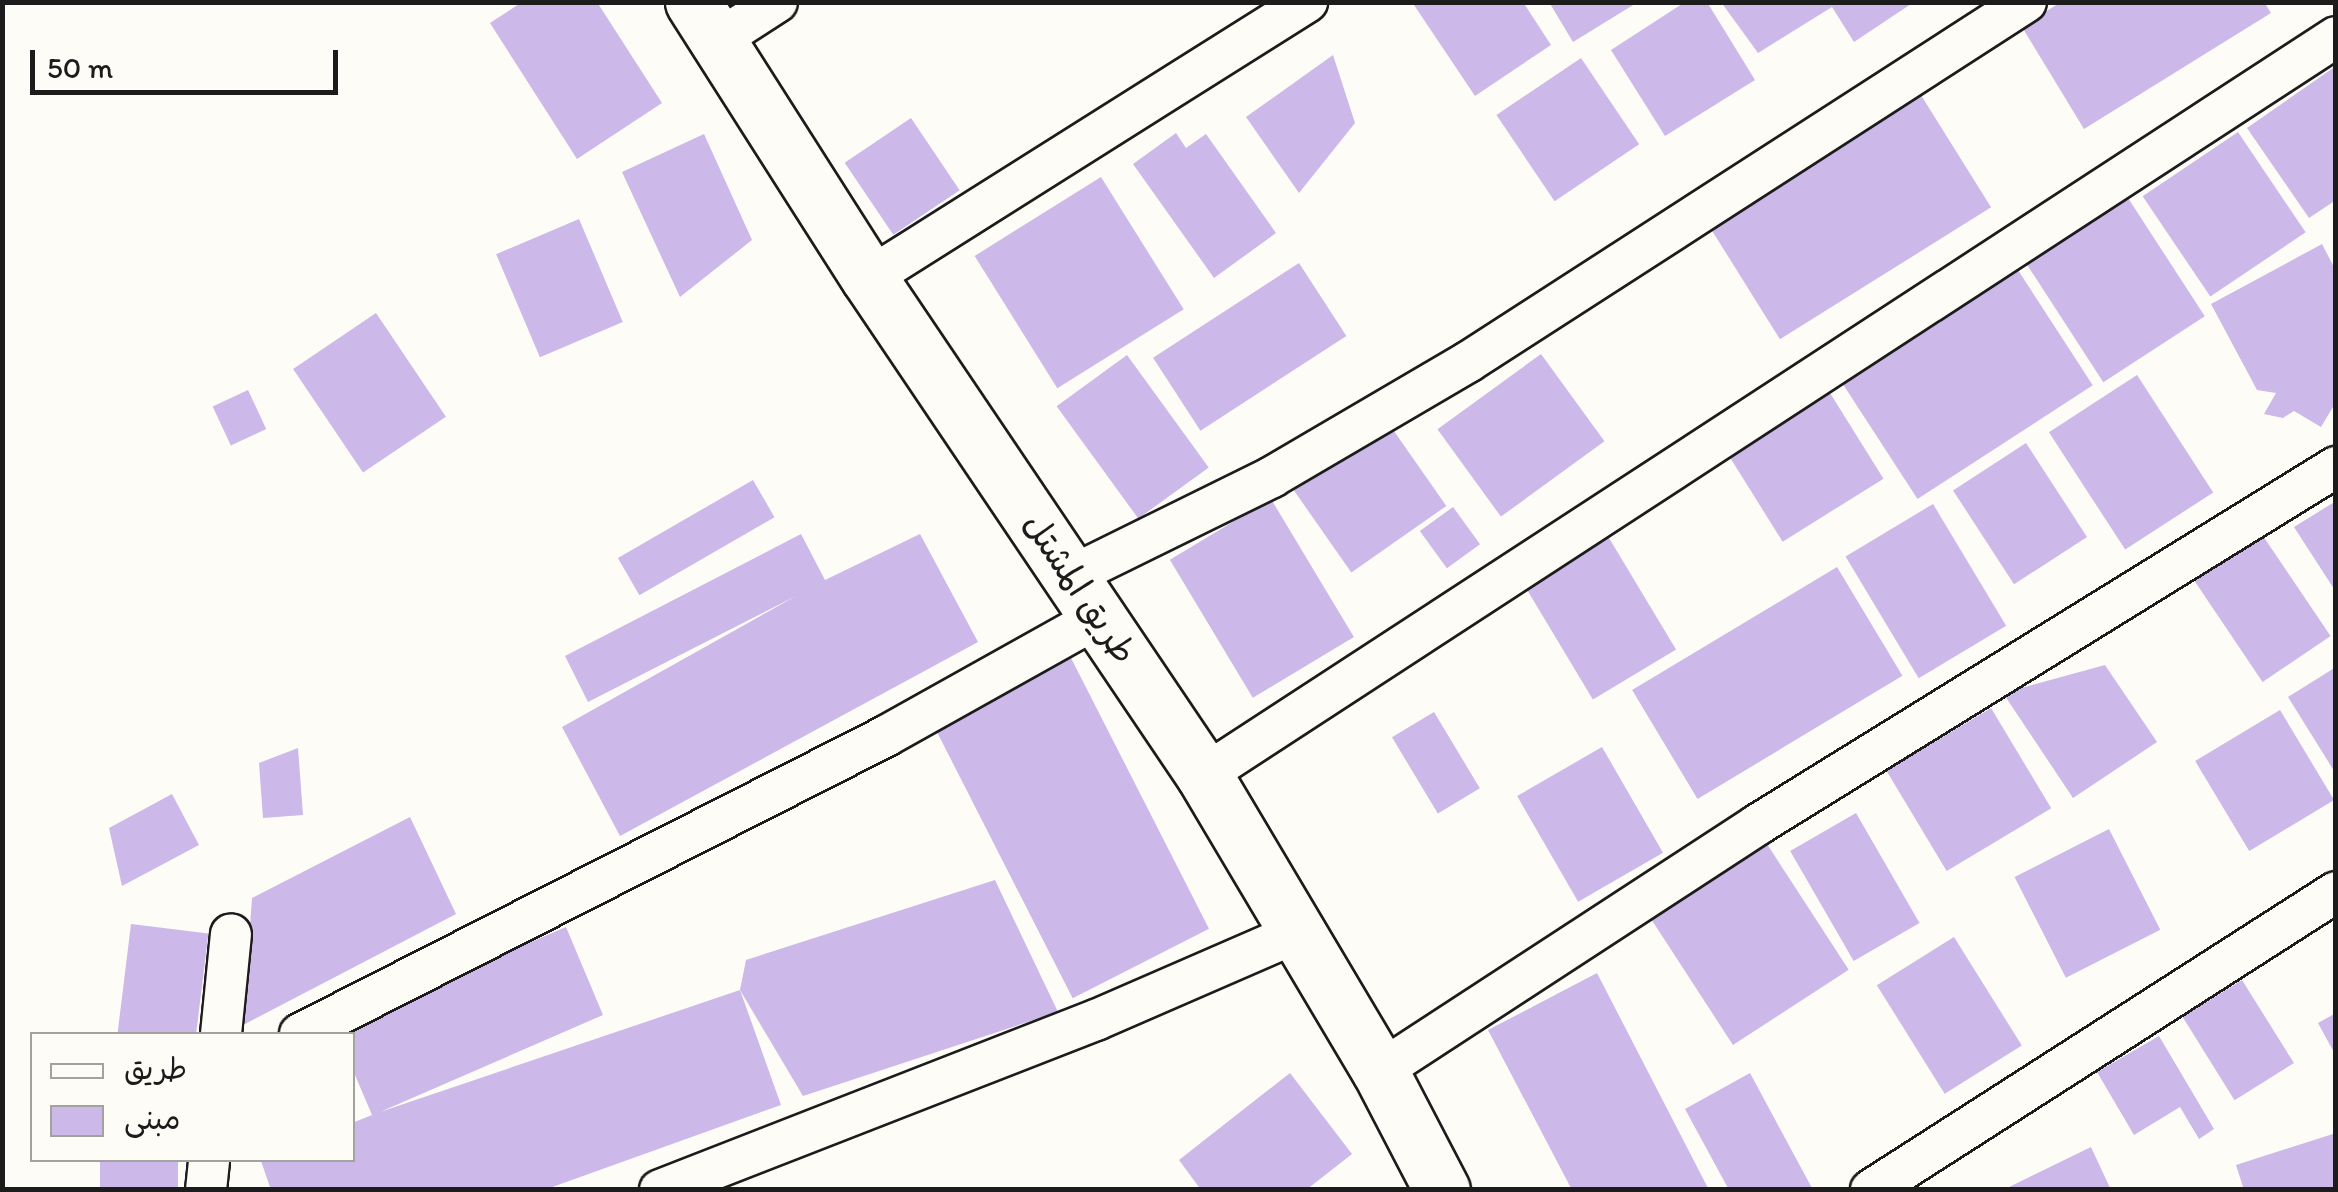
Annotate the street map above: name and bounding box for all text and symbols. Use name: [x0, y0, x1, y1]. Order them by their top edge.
scale bar: [35, 30, 342, 92]
text: 50 m: [47, 49, 113, 86]
street label: طريق المشتل: [1014, 504, 1146, 672]
legend: [30, 1032, 355, 1162]
text: طريق: [124, 1050, 187, 1087]
text: مبنى: [124, 1100, 180, 1137]

